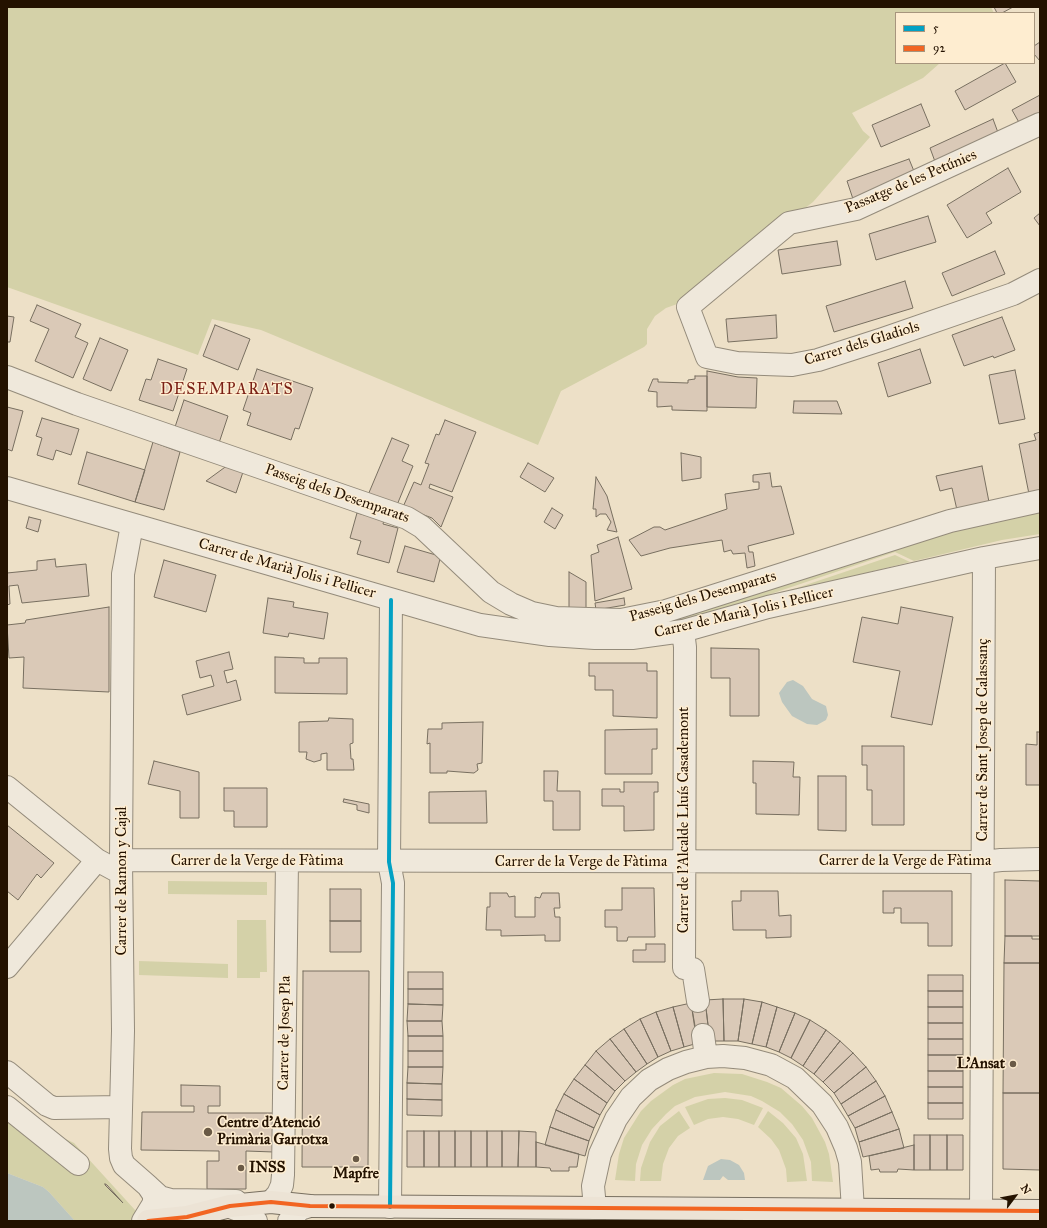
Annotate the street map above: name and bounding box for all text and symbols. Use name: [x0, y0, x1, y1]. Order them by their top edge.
legend: [895, 12, 1035, 64]
text: 5: [933, 21, 939, 35]
text: 92: [933, 41, 945, 55]
street label: Passatge de les Petúnies: [842, 146, 980, 218]
street label: Carrer dels Gladiols: [802, 318, 922, 370]
district label: DESEMPARATS: [160, 380, 294, 400]
street label: Passeig dels Desemparats: [262, 461, 412, 527]
street label: Carrer de Marià Jolis i Pellicer: [196, 535, 378, 603]
street label: Passeig dels Desemparats: [628, 567, 778, 627]
street label: Carrer de Marià Jolis i Pellicer: [653, 584, 835, 642]
street label: Carrer de Sant Josep de Calassanç: [974, 639, 992, 841]
street label: Carrer de l'Alcalde Lluís Casademont: [675, 707, 693, 933]
street label: Carrer de Ramon y Cajal: [113, 806, 131, 956]
street label: Carrer de la Verge de Fàtima: [171, 852, 343, 870]
street label: Carrer de la Verge de Fàtima: [819, 852, 991, 870]
street label: Carrer de la Verge de Fàtima: [495, 853, 667, 871]
street label: Carrer de Josep Pla: [275, 976, 295, 1090]
place label: L'Ansat: [957, 1055, 1005, 1073]
marker: L'Ansat: [1008, 1059, 1018, 1069]
place label: Centre d'Atenció Primària Garrotxa: [217, 1114, 328, 1149]
marker: Centre d'Atenció Primària Garrotxa: [202, 1126, 214, 1138]
marker: Mapfre: [351, 1154, 361, 1164]
place label: INSS: [249, 1159, 285, 1177]
marker: INSS: [236, 1163, 246, 1173]
place label: Mapfre: [333, 1165, 379, 1183]
north arrow: [995, 1176, 1035, 1216]
text: N: [1018, 1182, 1034, 1197]
unlabelled marker: [327, 1201, 337, 1211]

